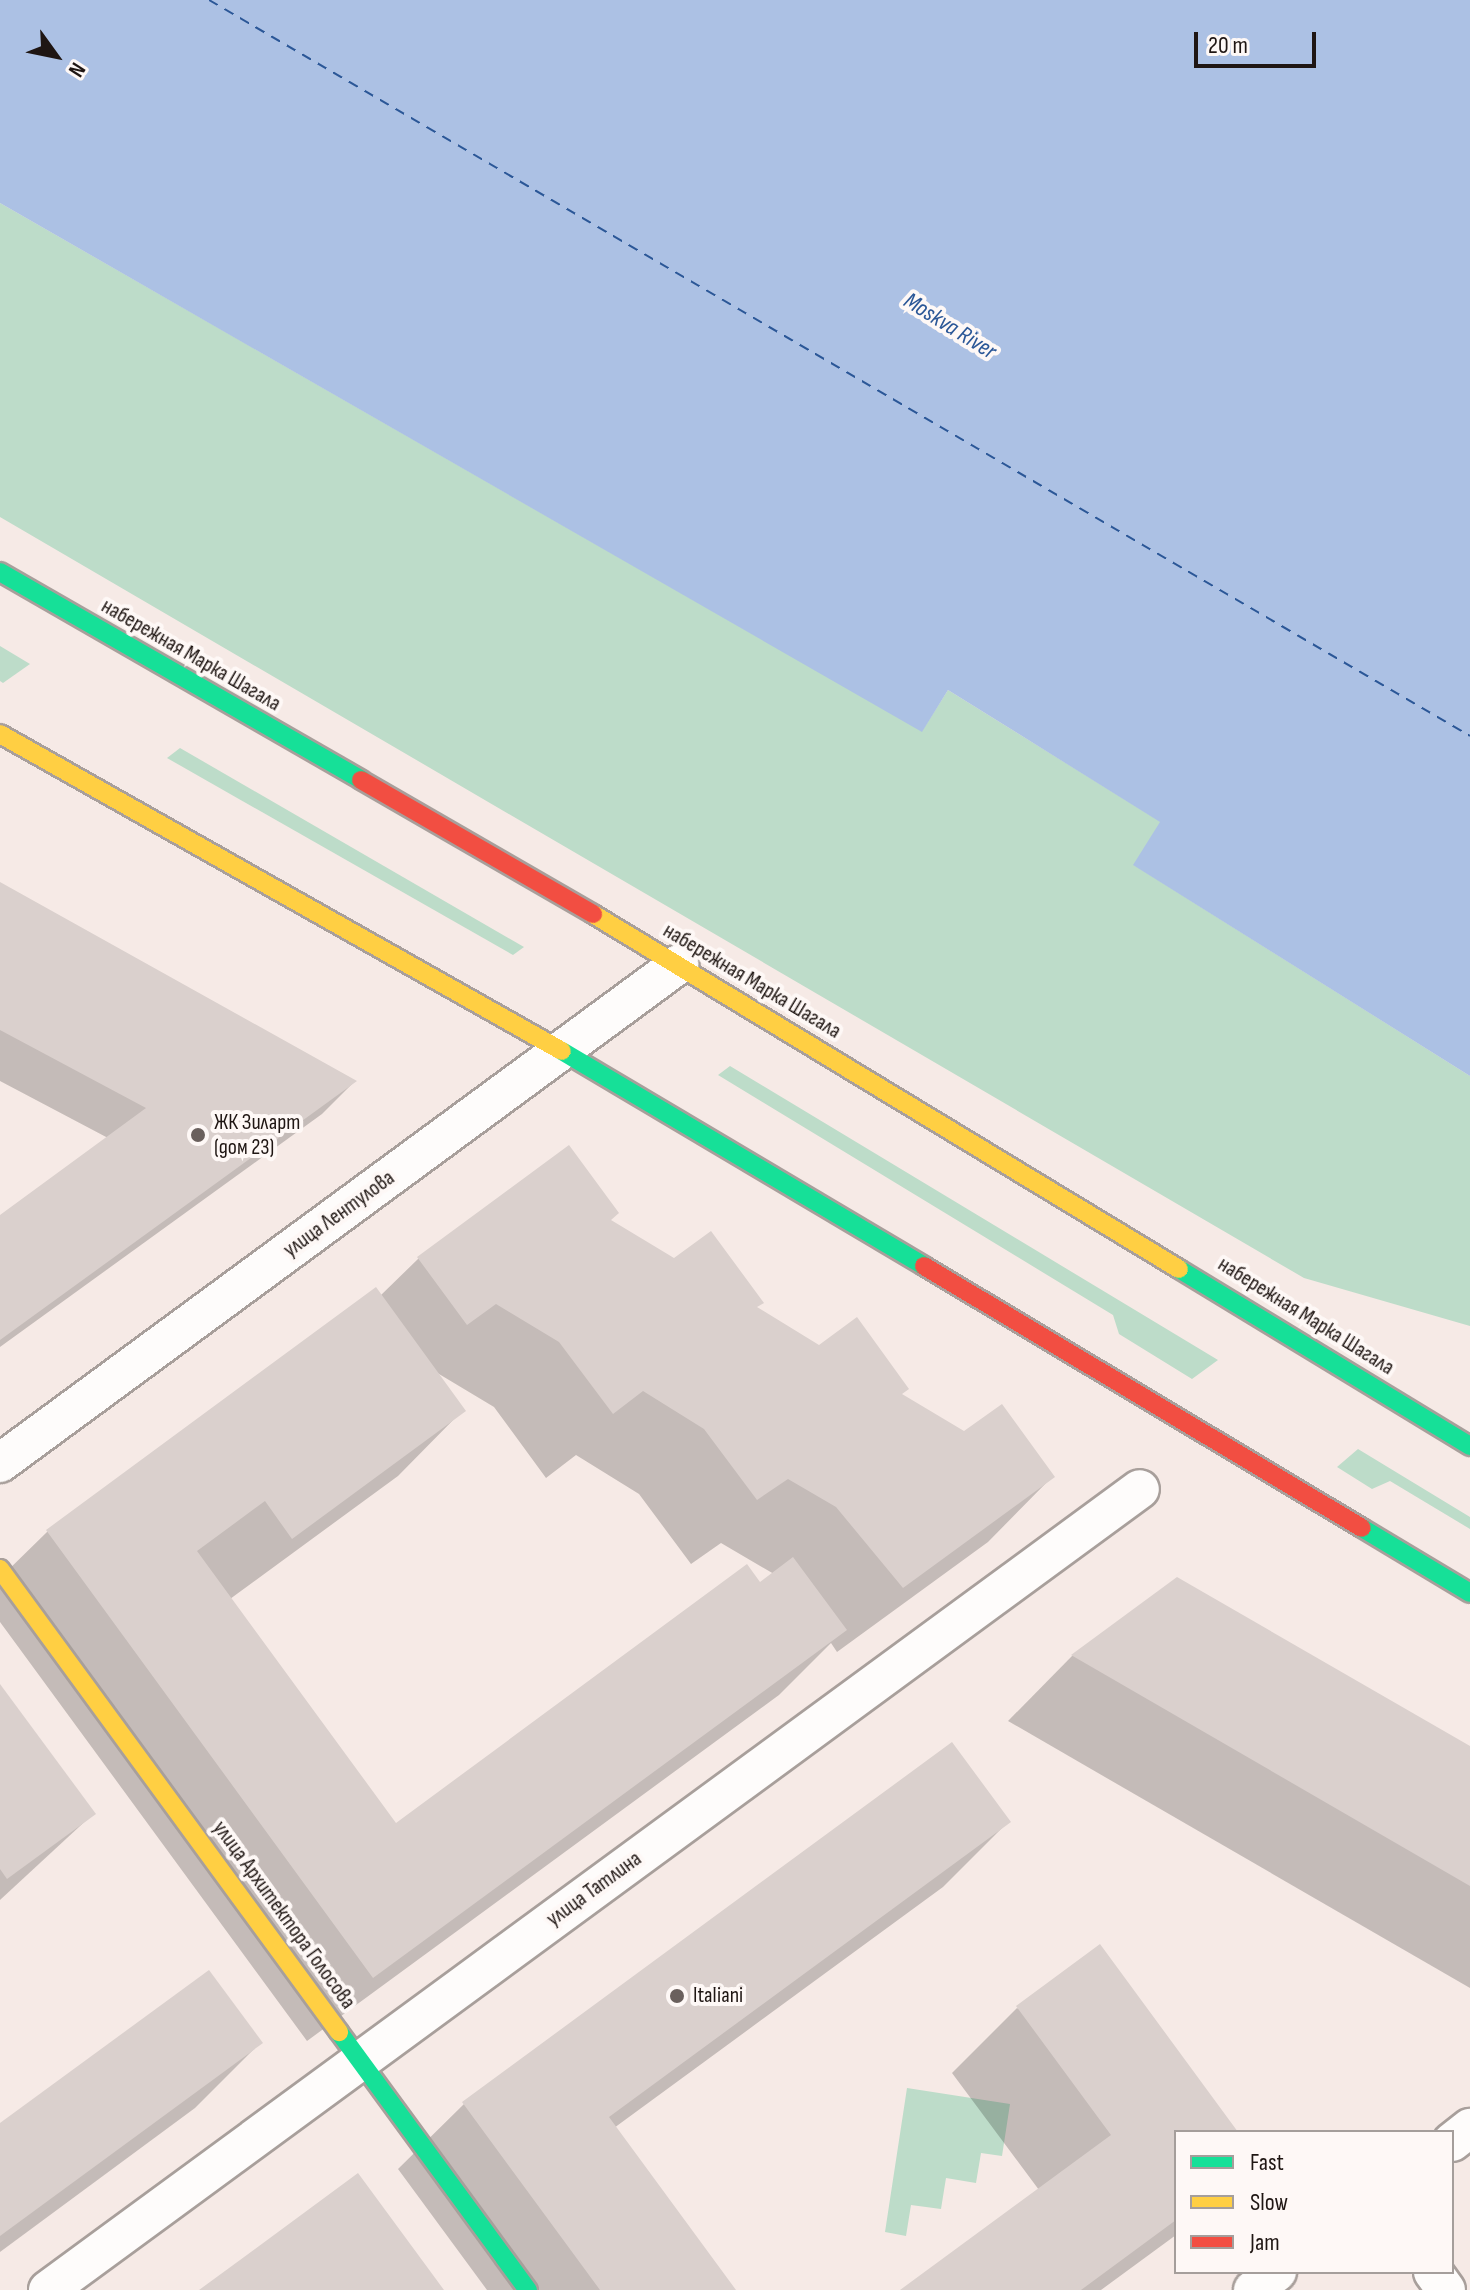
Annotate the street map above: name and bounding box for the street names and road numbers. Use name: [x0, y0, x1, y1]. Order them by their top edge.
street label: набережная Марка Шагала: [97, 593, 285, 717]
street label: набережная Марка Шагала: [658, 917, 846, 1045]
street label: улица Лентулова: [278, 1165, 400, 1263]
street label: набережная Марка Шагала: [1213, 1251, 1399, 1381]
street label: улица Архитектора Голосова: [207, 1816, 361, 2014]
street label: улица Татлина: [541, 1846, 647, 1932]

